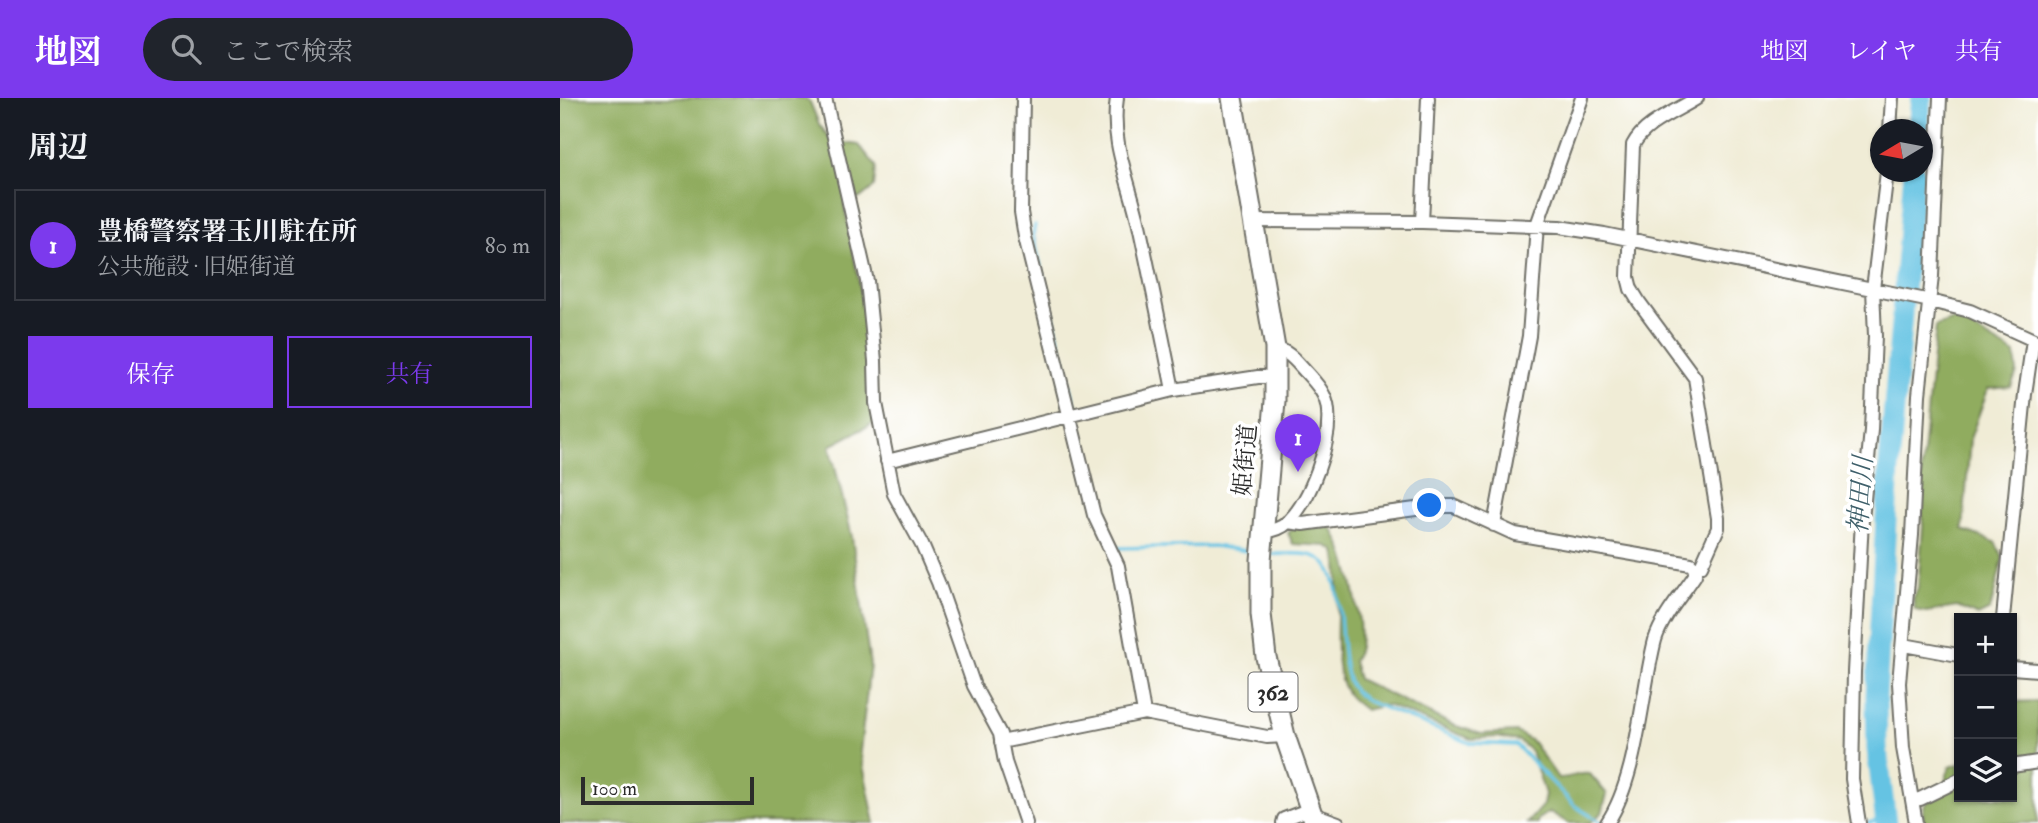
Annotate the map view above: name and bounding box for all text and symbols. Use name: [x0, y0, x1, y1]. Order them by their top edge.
search box: [143, 18, 633, 81]
icon: search: [167, 30, 205, 68]
text: 地図: [35, 32, 101, 73]
text: ここで検索: [223, 36, 353, 68]
text: 地図: [1760, 36, 1808, 67]
text: レイヤ: [1846, 36, 1917, 67]
text: 共有: [1955, 36, 2003, 67]
north arrow: [1870, 119, 1933, 182]
text: 周辺: [28, 129, 88, 166]
text: 豊橋警察署玉川駐在所: [97, 216, 357, 248]
text: 1: [49, 231, 57, 260]
text: 80 m: [485, 231, 530, 260]
text: 公共施設 · 旧姫街道: [97, 252, 295, 281]
button: 保存: [28, 336, 273, 408]
button: 共有: [287, 336, 532, 408]
pin: 1: [1275, 414, 1321, 472]
street label: 姫街道: [1227, 423, 1264, 497]
water label: 神田川: [1842, 452, 1880, 535]
your location: [1412, 488, 1446, 522]
map controls: [1954, 613, 2017, 802]
button: +: [1954, 613, 2017, 676]
road number: 362: [1248, 672, 1298, 712]
button: −: [1954, 676, 2017, 739]
button: layers: [1954, 739, 2017, 802]
scale bar: [581, 774, 754, 806]
text: 100 m: [592, 777, 637, 801]

